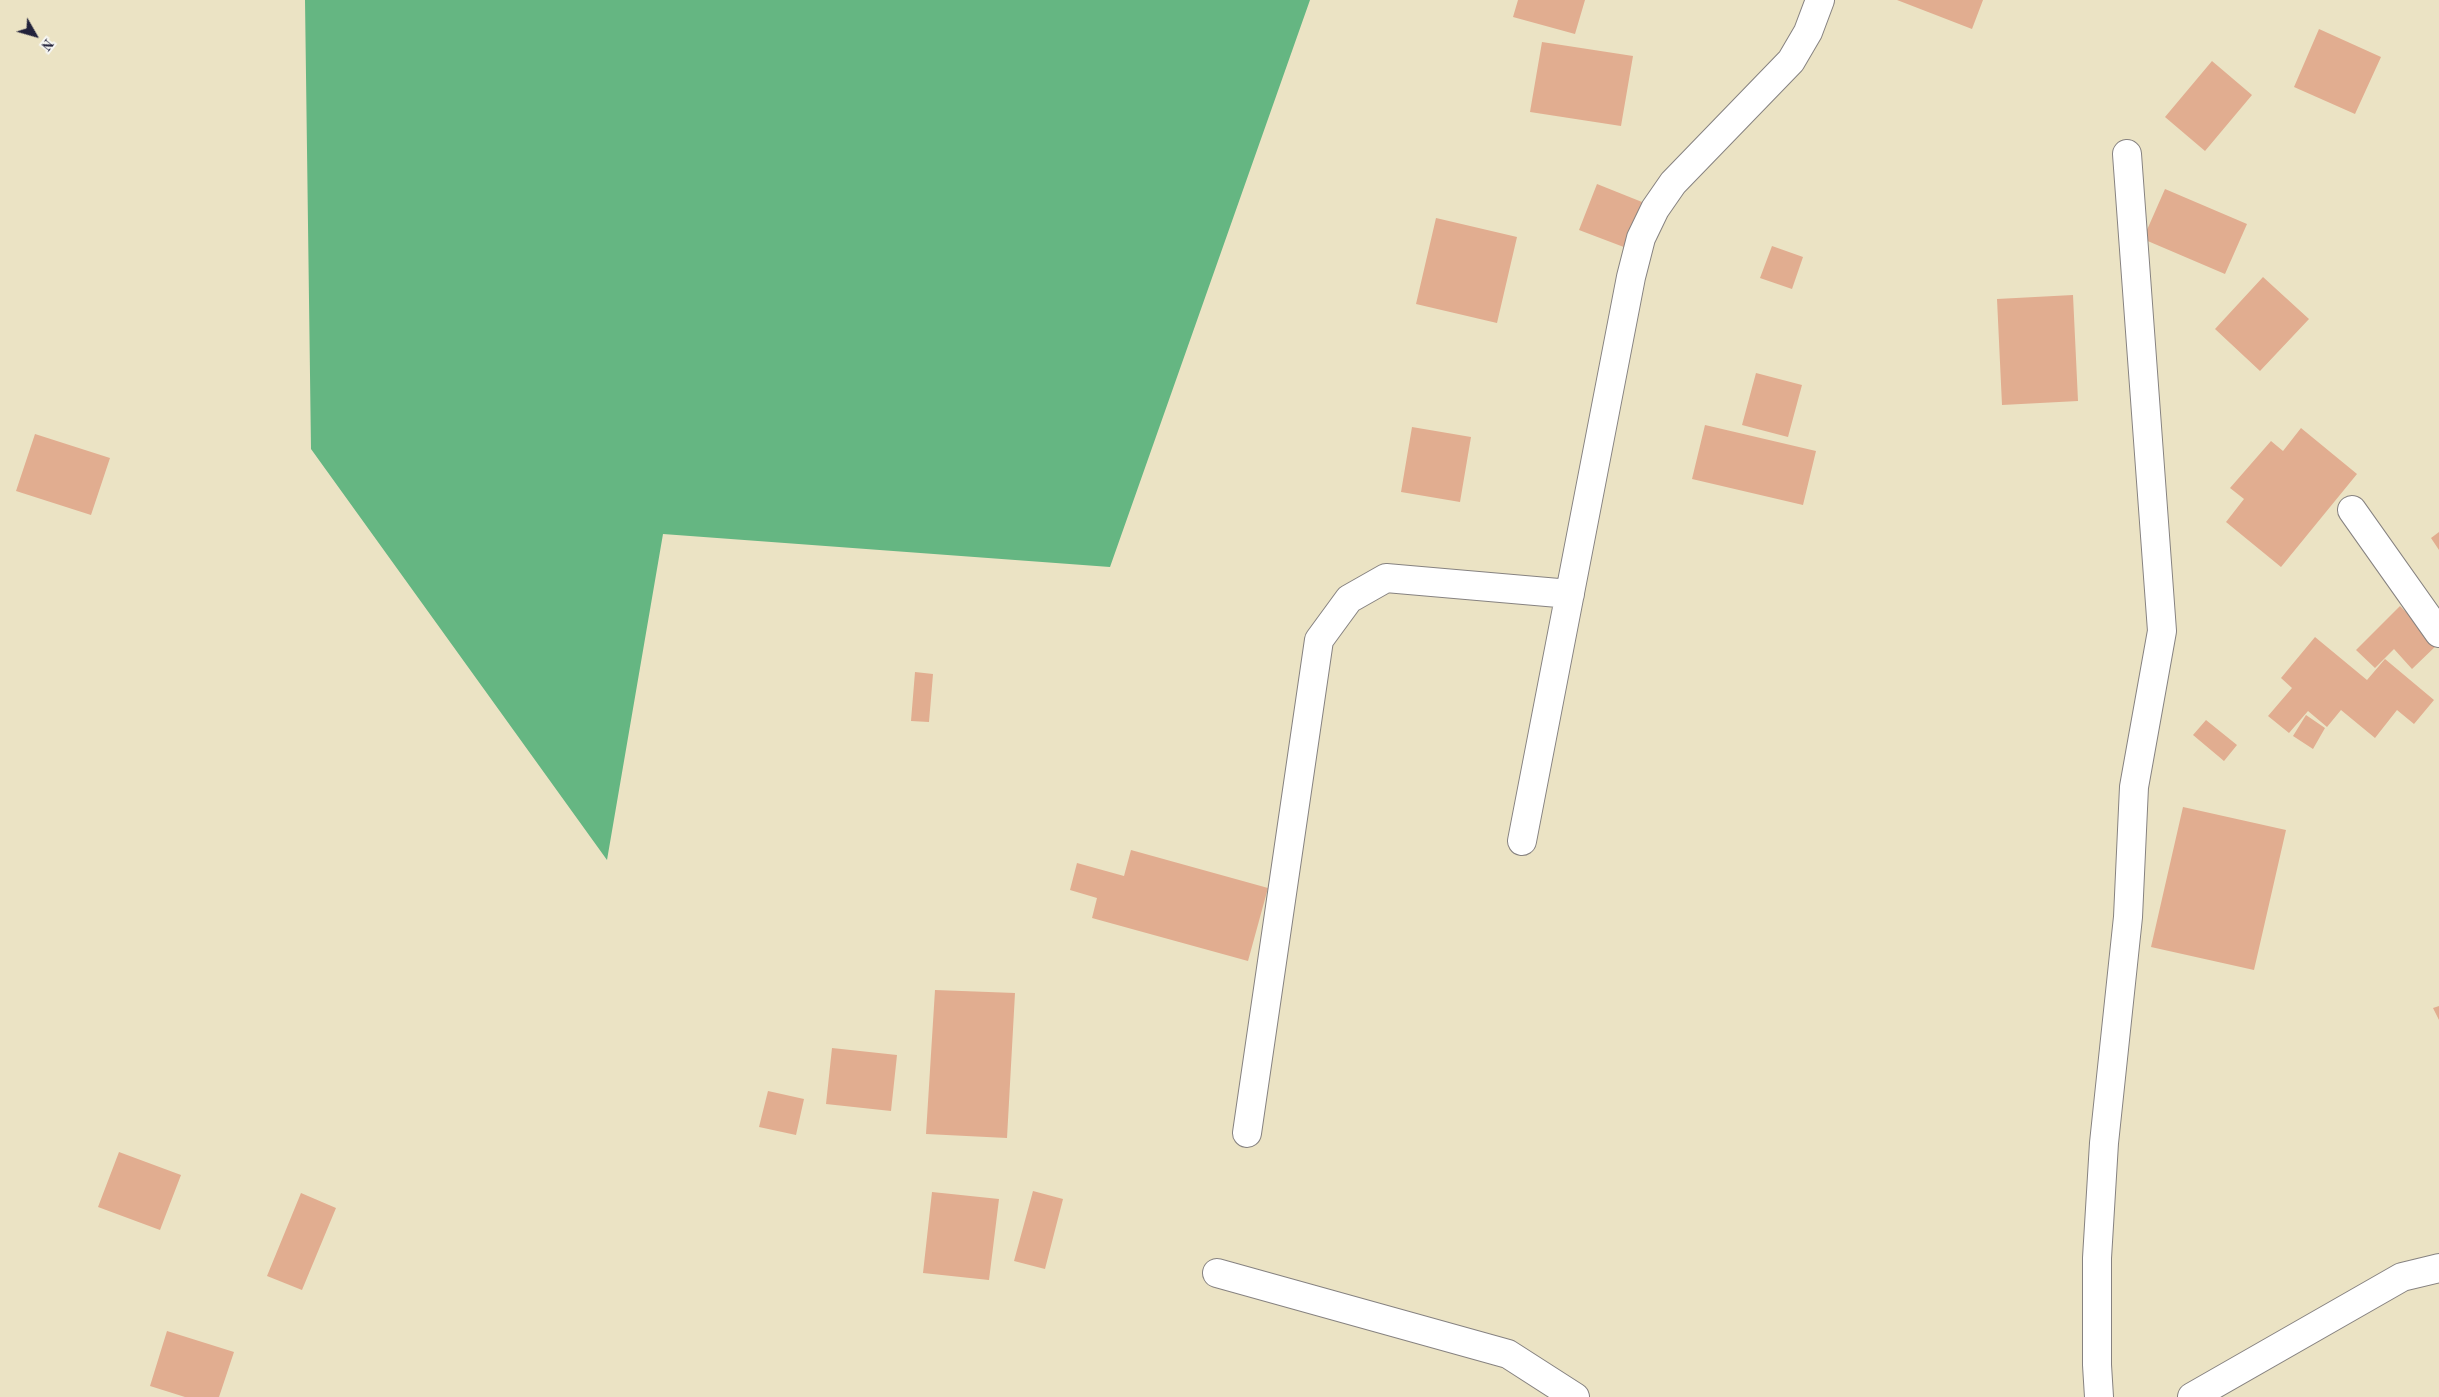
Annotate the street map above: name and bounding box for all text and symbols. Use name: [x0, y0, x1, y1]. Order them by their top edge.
north arrow: [10, 10, 60, 60]
text: N: [38, 36, 56, 53]

